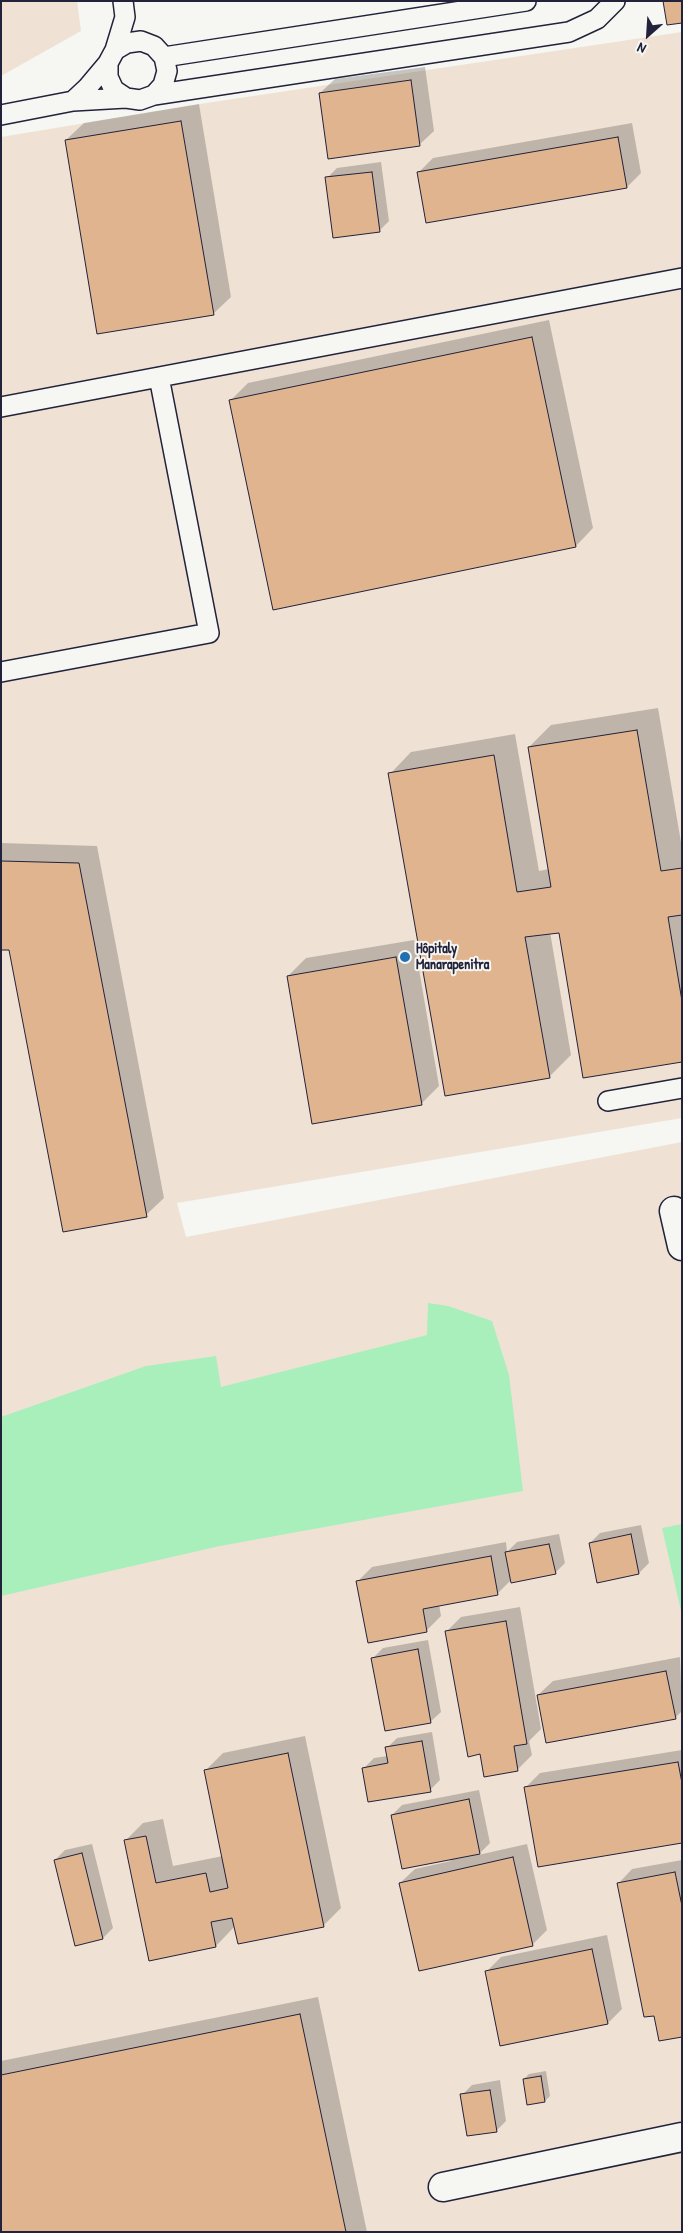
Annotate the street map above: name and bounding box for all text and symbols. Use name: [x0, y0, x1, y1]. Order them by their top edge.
north arrow: [623, 10, 673, 60]
text: N: [634, 39, 649, 59]
place label: Hôpitaly Manarapenitra: [416, 941, 489, 974]
marker: Hôpitaly Manarapenitra: [398, 950, 412, 964]

